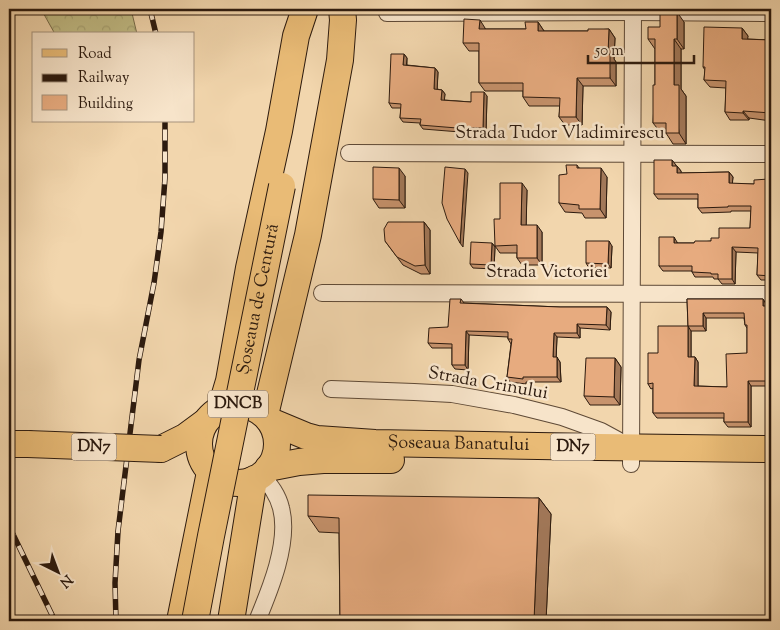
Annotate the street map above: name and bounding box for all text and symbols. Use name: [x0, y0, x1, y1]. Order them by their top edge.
legend: [32, 32, 195, 122]
scale bar: [588, 32, 694, 64]
text: 50 m: [594, 41, 624, 62]
text: Road: [78, 44, 112, 65]
text: Railway: [78, 68, 130, 89]
text: Building: [78, 94, 133, 115]
street label: Strada Tudor Vladimirescu: [455, 121, 665, 147]
street label: Șoseaua de Centură: [231, 222, 287, 377]
street label: Strada Victoriei: [486, 260, 608, 286]
street label: Strada Crinului: [426, 361, 550, 407]
road number: DNCB: [208, 390, 268, 418]
street label: Șoseaua Banatului: [387, 430, 530, 459]
road number: DN7: [72, 434, 116, 461]
road number: DN7: [550, 434, 596, 461]
north arrow: [32, 548, 82, 598]
text: N: [55, 569, 76, 591]

